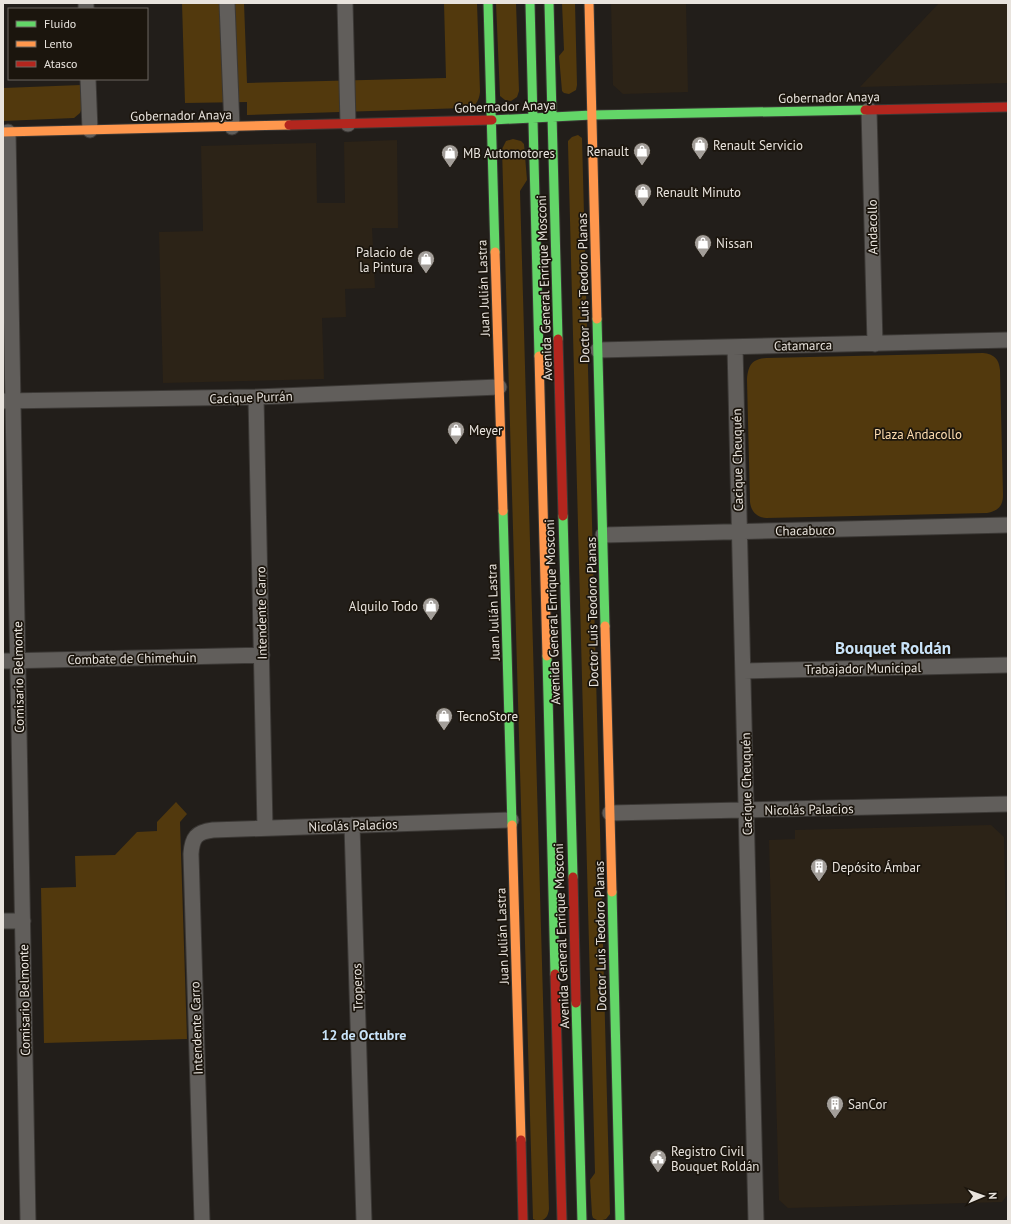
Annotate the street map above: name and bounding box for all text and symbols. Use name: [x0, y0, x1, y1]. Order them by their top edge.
legend: [8, 8, 148, 80]
text: Fluido: [44, 16, 76, 31]
text: Lento: [44, 36, 73, 51]
text: Atasco: [44, 56, 77, 71]
street label: Gobernador Anaya: [778, 88, 880, 107]
street label: Gobernador Anaya: [454, 96, 556, 117]
street label: Gobernador Anaya: [130, 106, 232, 125]
shop icon: Renault Servicio: [690, 135, 710, 160]
place label: Renault Servicio: [713, 137, 803, 154]
shop icon: Renault: [632, 141, 652, 166]
shop icon: MB Automotores: [440, 143, 460, 168]
place label: Renault: [587, 143, 630, 160]
place label: MB Automotores: [463, 145, 555, 162]
shop icon: Renault Minuto: [633, 182, 653, 207]
place label: Renault Minuto: [656, 184, 741, 201]
street label: Avenida General Enrique Mosconi: [533, 195, 556, 381]
street label: Andacollo: [864, 199, 881, 255]
street label: Doctor Luis Teodoro Planas: [574, 213, 593, 363]
shop icon: Nissan: [693, 233, 713, 258]
place label: Nissan: [716, 235, 753, 252]
street label: Juan Julián Lastra: [473, 239, 494, 338]
place label: Palacio de la Pintura: [356, 244, 413, 276]
shop icon: Palacio de la Pintura: [416, 249, 436, 274]
street label: Catamarca: [774, 336, 832, 355]
street label: Cacique Purrán: [209, 388, 293, 407]
street label: Cacique Cheuquén: [728, 408, 747, 512]
shop icon: Meyer: [446, 420, 466, 445]
place label: Meyer: [469, 422, 503, 439]
park label: Plaza Andacollo: [874, 426, 962, 443]
street label: Avenida General Enrique Mosconi: [541, 519, 564, 705]
street label: Chacabuco: [775, 521, 835, 540]
street label: Doctor Luis Teodoro Planas: [583, 537, 602, 687]
street label: Juan Julián Lastra: [483, 563, 504, 662]
street label: Intendente Carro: [252, 566, 271, 660]
shop icon: Alquilo Todo: [421, 596, 441, 621]
place label: Alquilo Todo: [349, 598, 418, 615]
street label: Comisario Belmonte: [9, 621, 28, 733]
district label: Bouquet Roldán: [835, 637, 951, 659]
street label: Combate de Chimehuin: [67, 649, 197, 668]
street label: Trabajador Municipal: [805, 659, 922, 678]
shop icon: TecnoStore: [434, 706, 454, 731]
place label: TecnoStore: [457, 708, 518, 725]
street label: Cacique Cheuquén: [737, 732, 756, 836]
street label: Nicolás Palacios: [764, 800, 854, 819]
street label: Nicolás Palacios: [308, 815, 398, 836]
street label: Avenida General Enrique Mosconi: [550, 843, 573, 1029]
building icon: Depósito Ámbar: [809, 857, 829, 882]
place label: Depósito Ámbar: [832, 859, 921, 876]
street label: Doctor Luis Teodoro Planas: [591, 861, 610, 1011]
street label: Juan Julián Lastra: [492, 887, 513, 986]
street label: Comisario Belmonte: [15, 944, 34, 1056]
street label: Troperos: [348, 963, 367, 1011]
street label: Intendente Carro: [186, 981, 207, 1075]
district label: 12 de Octubre: [322, 1026, 406, 1044]
building icon: SanCor: [825, 1094, 845, 1119]
place label: SanCor: [848, 1096, 887, 1113]
place label: Registro Civil Bouquet Roldán: [671, 1143, 759, 1175]
public building icon: Registro Civil Bouquet Roldán: [648, 1148, 668, 1173]
north arrow: [963, 1176, 1003, 1216]
text: N: [986, 1192, 1000, 1200]

